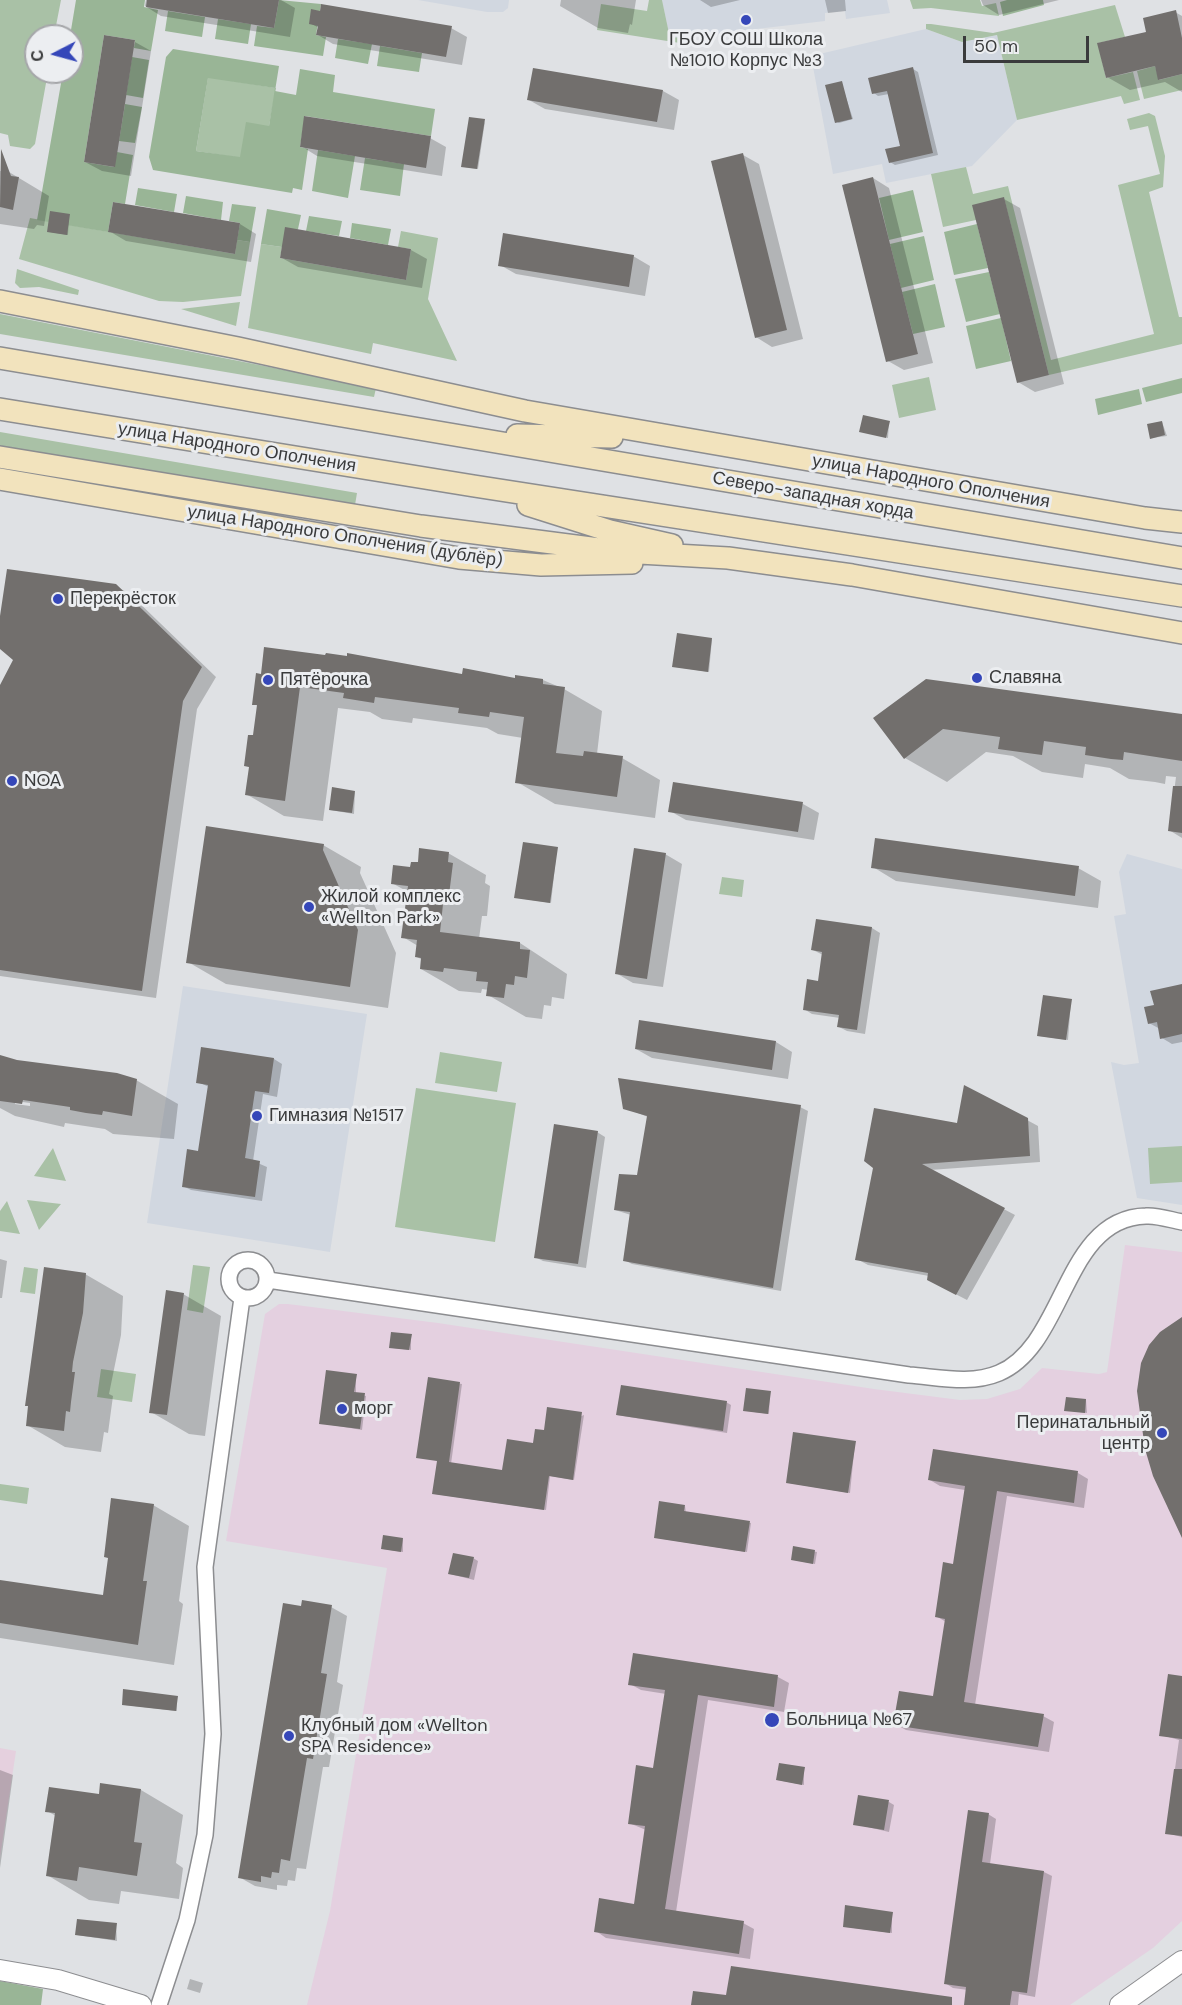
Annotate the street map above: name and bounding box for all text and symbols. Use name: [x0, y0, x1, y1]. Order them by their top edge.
marker: ГБОУ СОШ Школа №1010 Корпус №3: [739, 13, 753, 27]
north arrow: [24, 24, 84, 84]
scale bar: [966, 24, 1092, 62]
place label: ГБОУ СОШ Школа №1010 Корпус №3: [669, 29, 823, 72]
text: 50 m: [974, 34, 1018, 58]
text: С: [27, 49, 49, 63]
street label: улица Народного Ополчения: [116, 418, 358, 478]
street label: улица Народного Ополчения: [810, 450, 1052, 514]
street label: Северо-западная хорда: [711, 468, 915, 524]
street label: улица Народного Ополчения (дублёр): [186, 501, 504, 573]
place label: Перекрёсток: [70, 588, 176, 610]
marker: Перекрёсток: [51, 592, 65, 606]
place label: Славяна: [989, 667, 1062, 689]
place label: Пятёрочка: [280, 669, 368, 691]
marker: Славяна: [970, 671, 984, 685]
marker: Пятёрочка: [261, 673, 275, 687]
place label: NOA: [24, 770, 61, 792]
marker: NOA: [5, 774, 19, 788]
place label: Жилой комплекс «Wellton Park»: [321, 886, 461, 928]
marker: Жилой комплекс «Wellton Park»: [302, 900, 316, 914]
place label: Гимназия №1517: [269, 1105, 404, 1127]
marker: Гимназия №1517: [250, 1109, 264, 1123]
place label: морг: [354, 1398, 393, 1420]
marker: морг: [335, 1402, 349, 1416]
place label: Перинатальный центр: [1017, 1412, 1150, 1454]
marker: Перинатальный центр: [1155, 1426, 1169, 1440]
place label: Больница №67: [786, 1709, 912, 1731]
marker: Больница №67: [763, 1711, 781, 1729]
place label: Клубный дом «Wellton SPA Residence»: [301, 1715, 488, 1758]
marker: Клубный дом «Wellton SPA Residence»: [282, 1729, 296, 1743]

